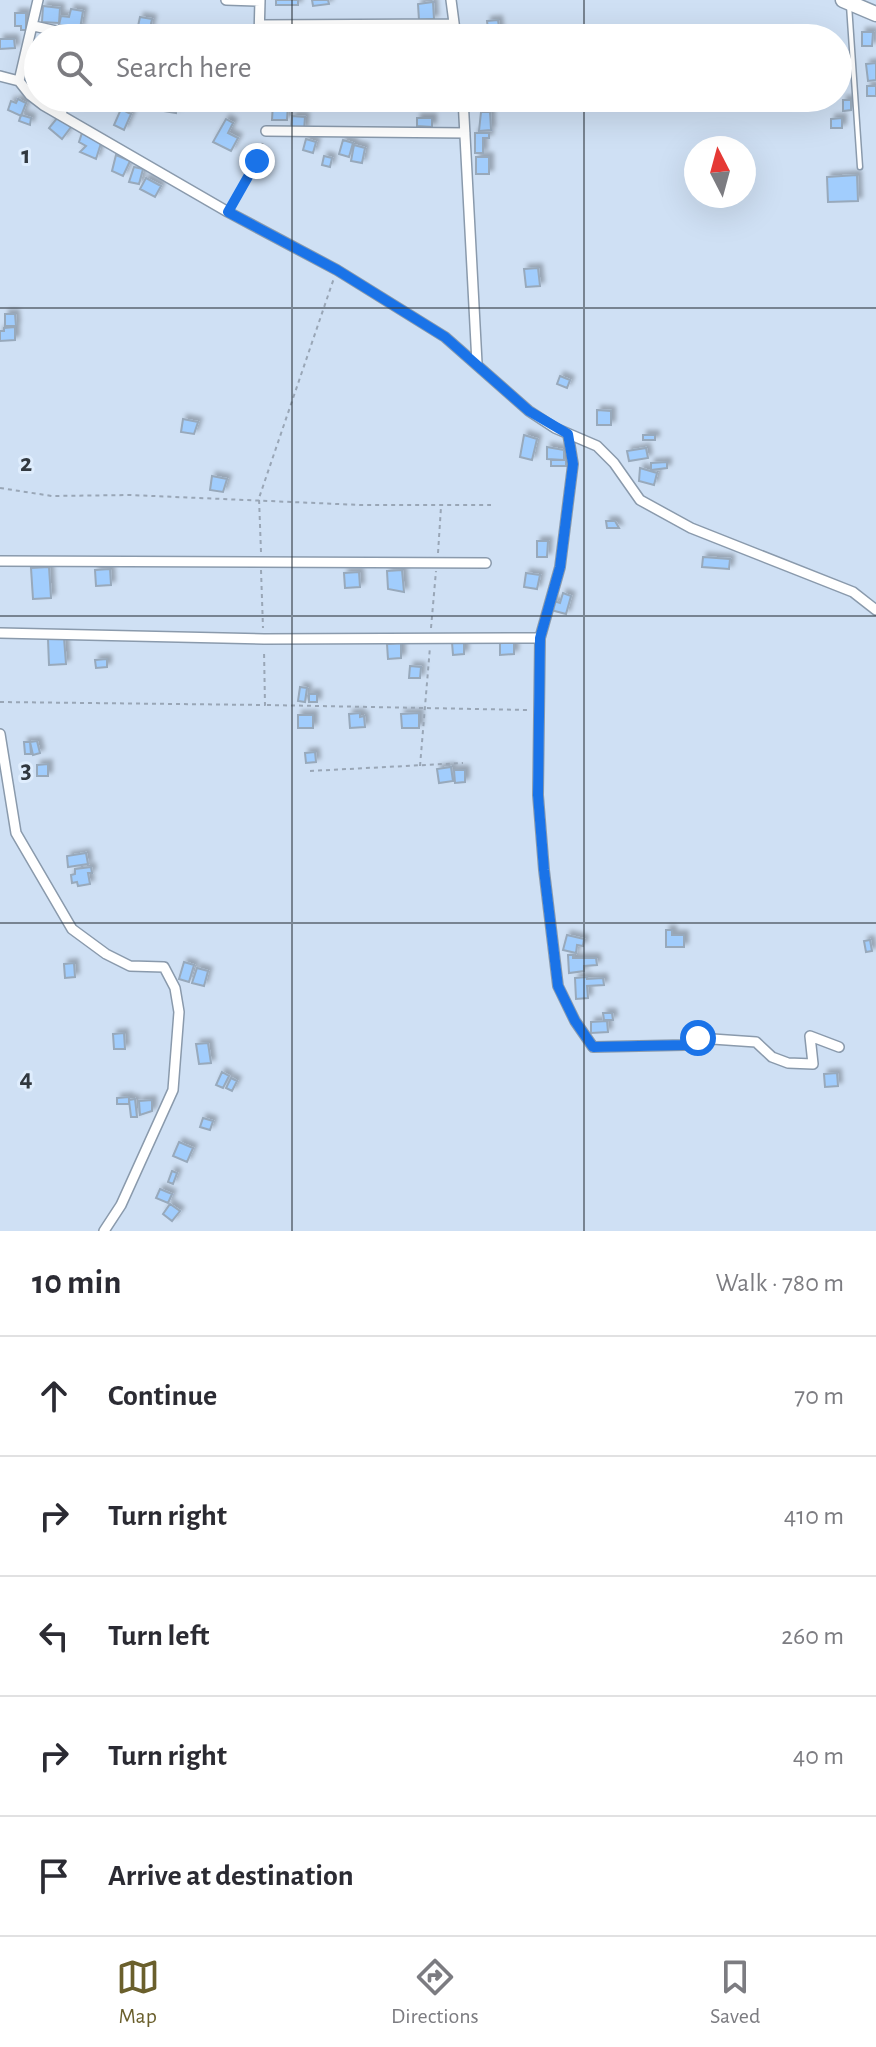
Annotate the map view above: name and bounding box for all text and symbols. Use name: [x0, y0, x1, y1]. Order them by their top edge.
search box: [24, 24, 852, 112]
icon: search: [52, 46, 96, 90]
text: Search here: [116, 53, 252, 83]
north arrow: [684, 136, 756, 208]
text: 1: [21, 142, 31, 168]
route end: [239, 143, 275, 179]
text: 2: [20, 450, 32, 476]
text: 3: [20, 757, 32, 783]
route start: [680, 1020, 716, 1056]
text: 4: [19, 1065, 33, 1091]
text: 10 min: [32, 1266, 121, 1300]
text: Walk · 780 m: [715, 1270, 844, 1296]
icon: ahead: [32, 1374, 76, 1418]
text: Continue: [108, 1381, 217, 1411]
text: 70 m: [794, 1383, 844, 1409]
icon: right: [32, 1494, 76, 1538]
text: Turn right: [108, 1501, 227, 1531]
text: 410 m: [784, 1503, 844, 1529]
icon: left: [32, 1614, 76, 1658]
text: Turn left: [108, 1621, 209, 1651]
text: 260 m: [781, 1623, 844, 1649]
icon: right: [32, 1734, 76, 1778]
text: Turn right: [108, 1741, 227, 1771]
text: 40 m: [793, 1743, 844, 1769]
icon: arrive: [32, 1854, 76, 1898]
text: Arrive at destination: [108, 1861, 354, 1891]
tab: Map: [116, 1955, 160, 2029]
tab: Directions: [391, 1955, 479, 2029]
tab: Saved: [710, 1955, 760, 2029]

